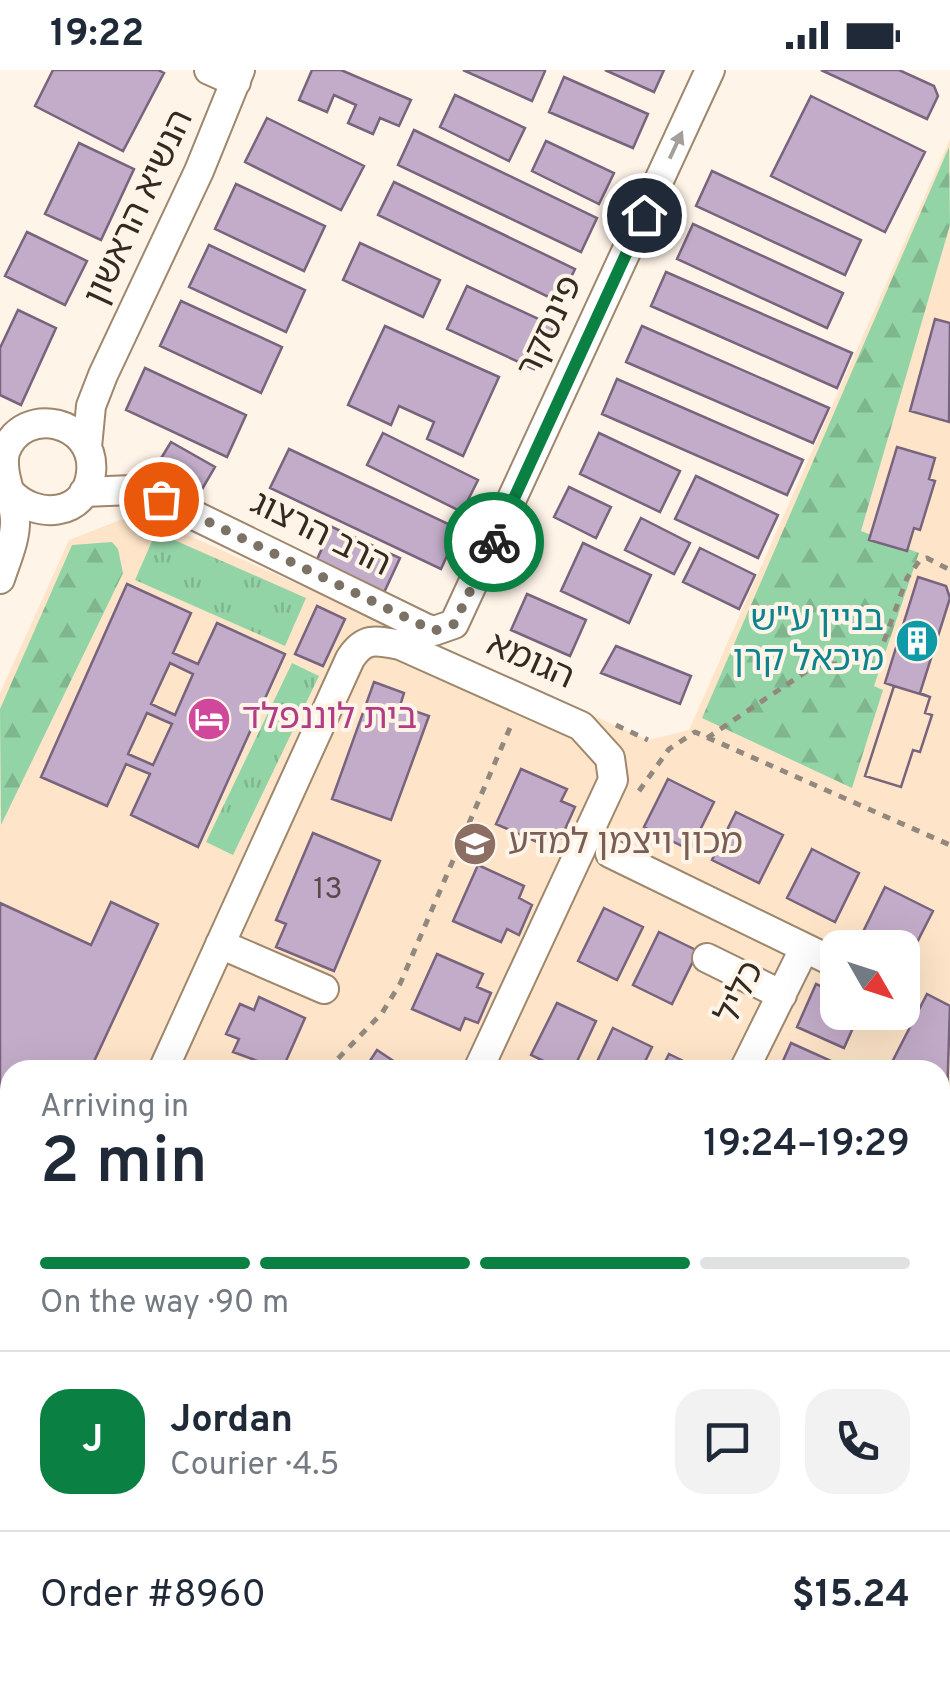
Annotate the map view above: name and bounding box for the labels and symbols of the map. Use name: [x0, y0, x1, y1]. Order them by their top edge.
street label: הנשיא הראשון: [76, 103, 204, 313]
one-way arrow: [668, 130, 684, 160]
pin: [602, 173, 687, 258]
street label: פינסקר: [508, 269, 594, 385]
pin: [119, 457, 204, 542]
street label: הרב הרצוג: [243, 482, 397, 588]
courier: [444, 492, 544, 592]
place label: בניין ע"ש מיכאל קרן: [733, 599, 884, 683]
building icon: בניין ע"ש מיכאל קרן: [894, 618, 940, 664]
street label: הגומא: [480, 623, 580, 701]
hotel icon: בית לוננפלד: [186, 696, 232, 742]
place label: בית לוננפלד: [242, 697, 417, 741]
school or university icon: מכון ויצמן למדע: [452, 821, 498, 867]
place label: מכון ויצמן למדע: [508, 822, 743, 866]
house number: 13: [313, 872, 343, 909]
north arrow: [820, 930, 920, 1030]
street label: כליל: [707, 954, 775, 1032]

